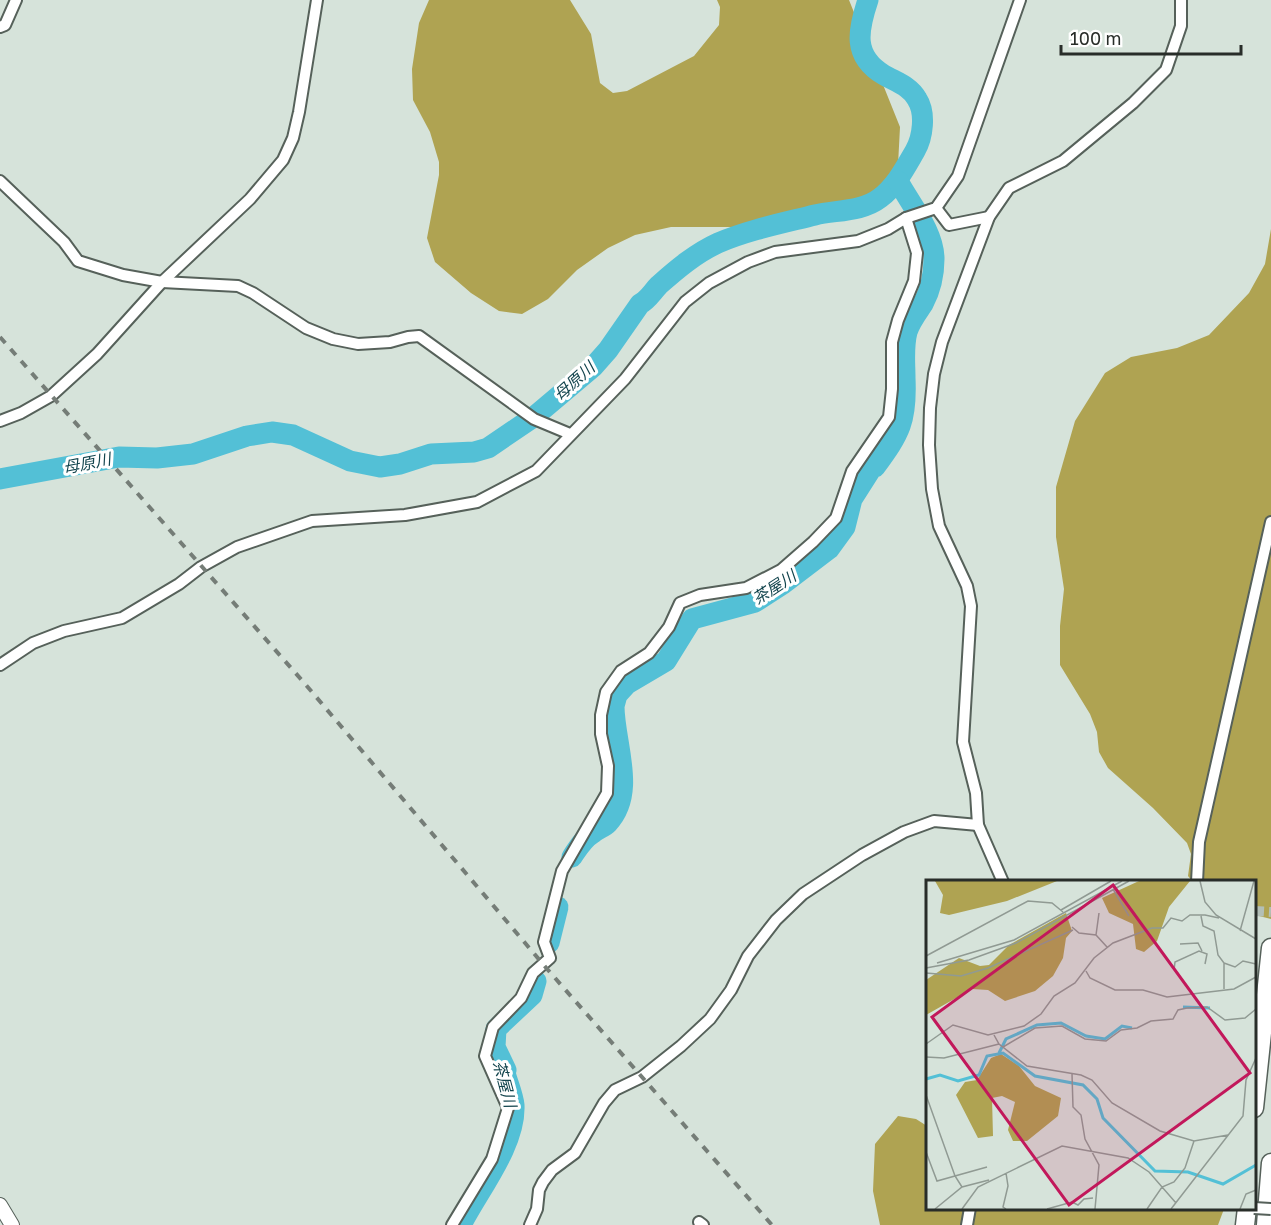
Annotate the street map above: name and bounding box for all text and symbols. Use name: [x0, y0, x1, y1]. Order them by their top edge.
scale bar: [1061, 18, 1241, 56]
text: 100 m: [1070, 27, 1121, 49]
water label: 母原川: [549, 356, 600, 404]
water label: 母原川: [62, 448, 114, 477]
water label: 茶屋川: [748, 564, 801, 608]
inset map: [926, 880, 1256, 1210]
water label: 茶屋川: [489, 1058, 521, 1112]

